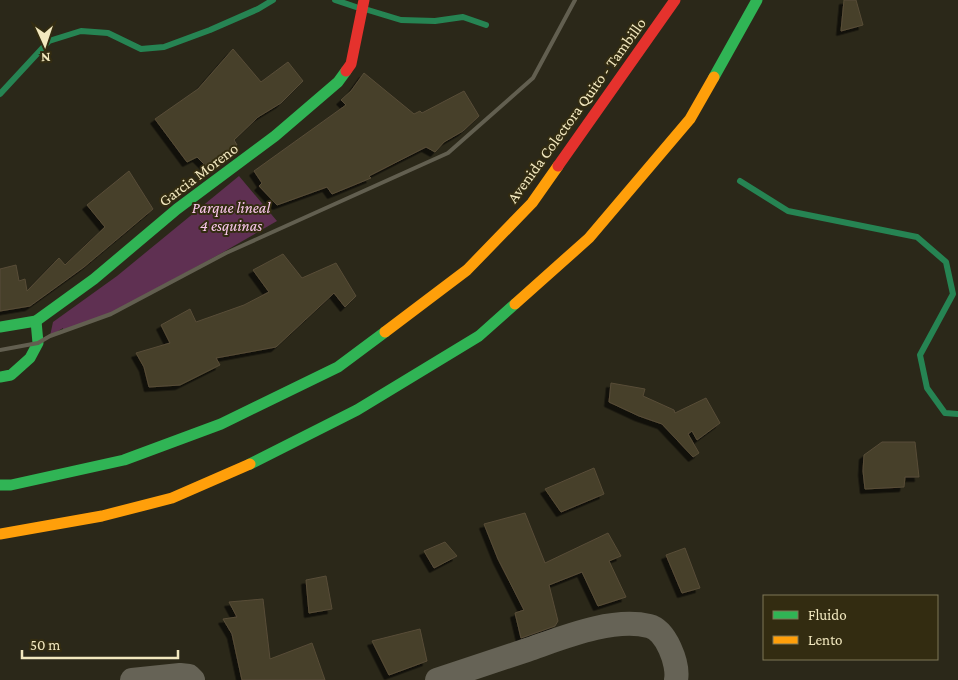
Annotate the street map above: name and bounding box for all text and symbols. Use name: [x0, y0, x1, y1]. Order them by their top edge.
street label: Avenida Colectora Quito - Tambillo: [504, 15, 649, 206]
north arrow: [20, 20, 70, 70]
text: N: [40, 50, 51, 66]
street label: Garcia Moreno: [156, 139, 241, 210]
park label: Parque lineal 4 esquinas: [192, 199, 271, 235]
legend: [763, 595, 938, 660]
text: Fluido: [808, 607, 847, 623]
scale bar: [22, 628, 179, 660]
text: Lento: [808, 632, 842, 648]
text: 50 m: [30, 637, 60, 653]

